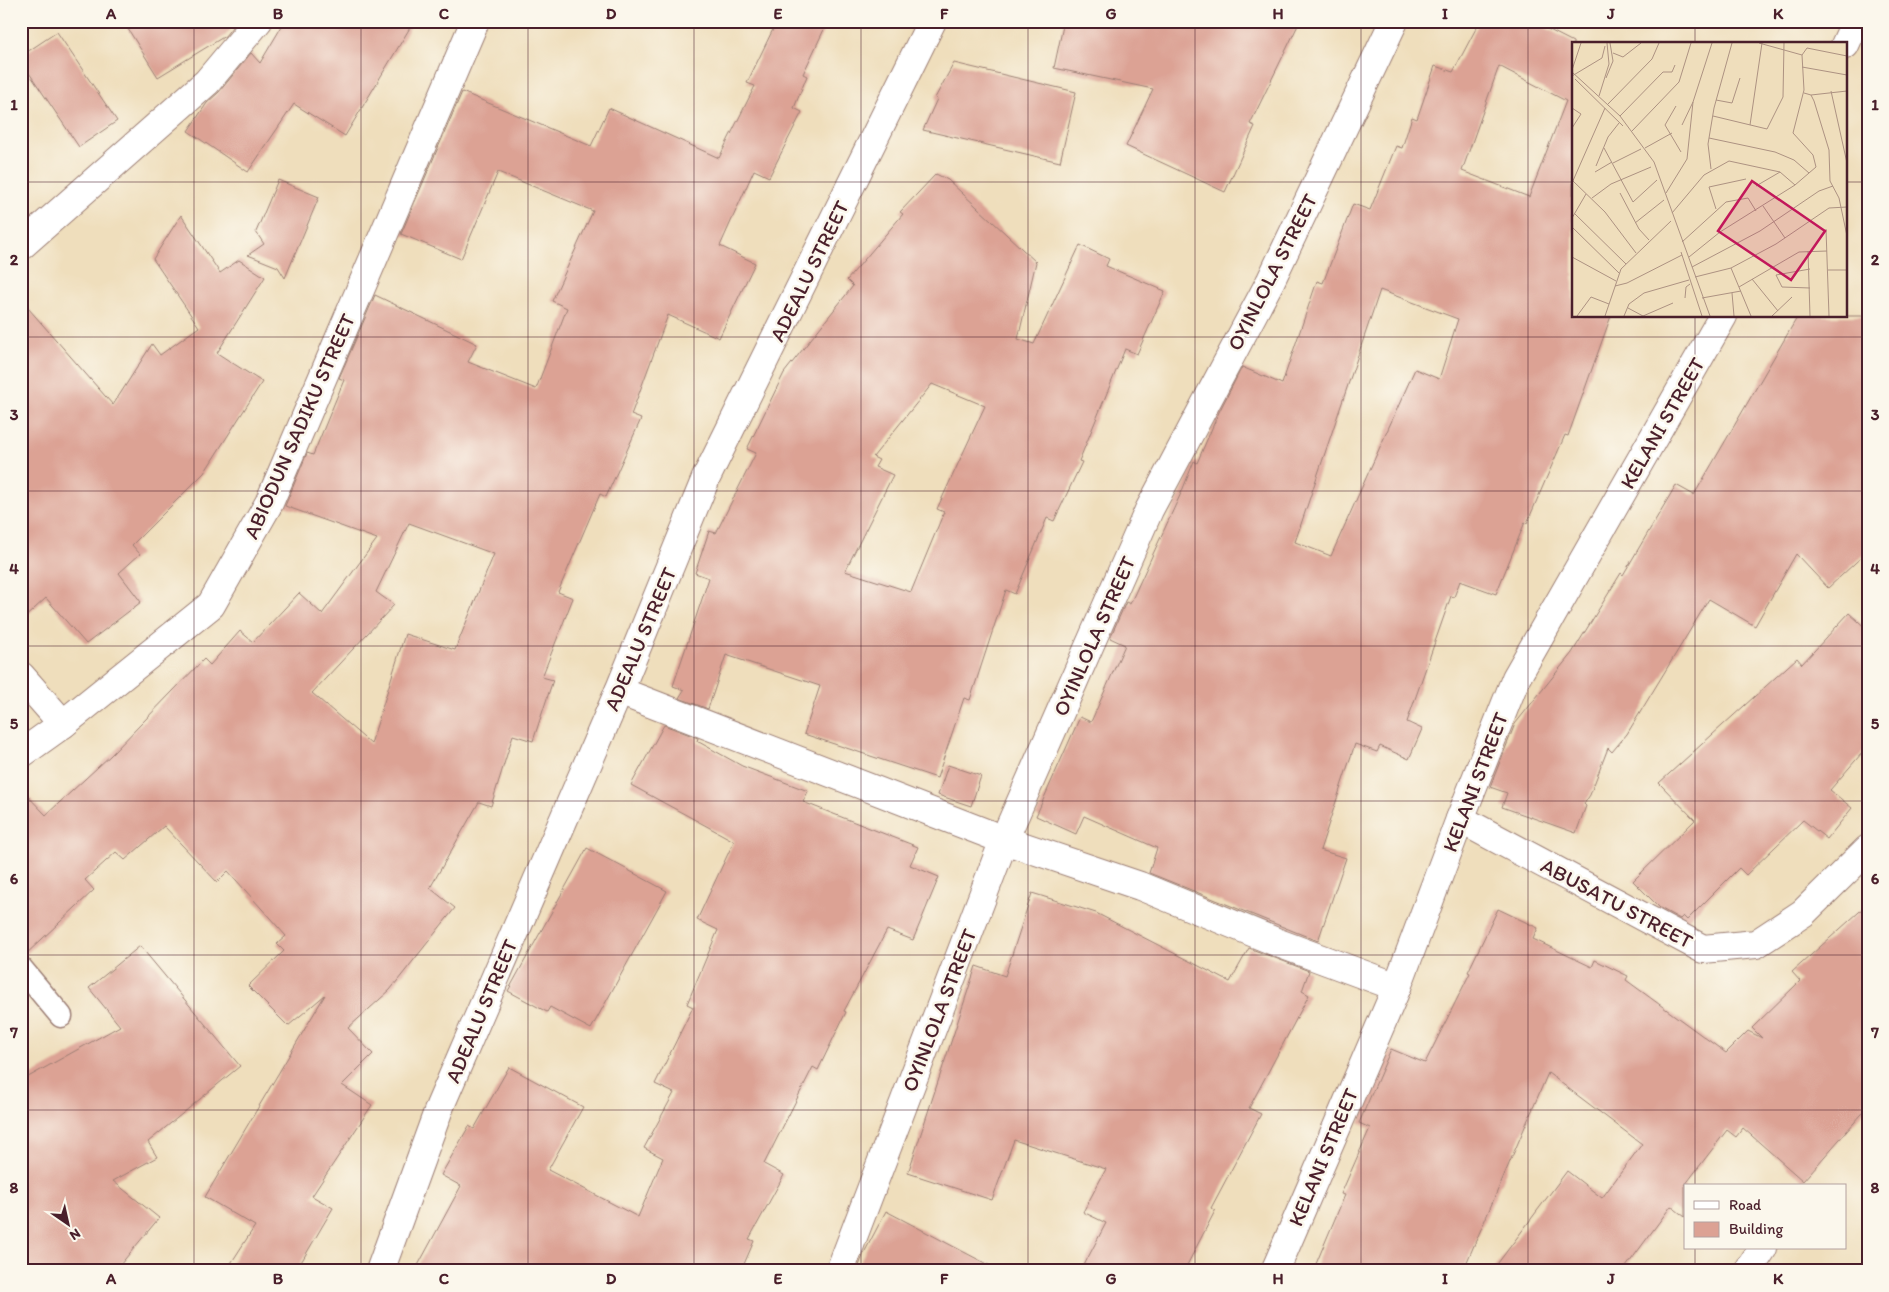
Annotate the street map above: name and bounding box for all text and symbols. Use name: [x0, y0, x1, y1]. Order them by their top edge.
text: A: [105, 4, 117, 23]
text: B: [273, 4, 284, 23]
text: C: [439, 4, 450, 23]
text: D: [606, 4, 617, 23]
text: E: [774, 4, 783, 23]
text: F: [940, 4, 949, 23]
text: G: [1105, 4, 1117, 23]
text: H: [1272, 4, 1284, 23]
text: I: [1442, 4, 1448, 23]
text: J: [1606, 4, 1615, 23]
text: K: [1773, 4, 1784, 23]
inset map: [1572, 42, 1846, 318]
text: 1: [10, 95, 18, 114]
text: 1: [1871, 95, 1879, 114]
street label: OYINLOLA STREET: [1222, 189, 1322, 354]
street label: ADEALU STREET: [764, 196, 854, 345]
text: 2: [10, 250, 19, 269]
text: 2: [1871, 250, 1880, 269]
street label: ABIODUN SADIKU STREET: [238, 309, 360, 542]
street label: KELANI STREET: [1614, 353, 1710, 493]
text: 3: [10, 405, 19, 424]
text: 3: [1871, 405, 1880, 424]
street label: OYINLOLA STREET: [1048, 552, 1141, 720]
text: 4: [9, 559, 19, 578]
text: 4: [1870, 559, 1880, 578]
street label: ADEALU STREET: [598, 563, 682, 715]
street label: KELANI STREET: [1437, 708, 1513, 855]
text: 5: [10, 714, 19, 733]
text: 5: [1871, 714, 1880, 733]
street label: ABUSATU STREET: [1537, 852, 1697, 954]
text: 6: [10, 869, 19, 888]
text: 6: [1871, 869, 1880, 888]
street label: OYINLOLA STREET: [896, 925, 982, 1095]
street label: ADEALU STREET: [439, 935, 523, 1087]
text: 7: [9, 1023, 18, 1042]
text: 7: [1870, 1023, 1879, 1042]
street label: KELANI STREET: [1283, 1084, 1363, 1230]
text: 8: [10, 1178, 19, 1197]
text: 8: [1871, 1178, 1880, 1197]
legend: [1684, 1184, 1846, 1250]
text: Road: [1729, 1196, 1762, 1214]
north arrow: [42, 1200, 92, 1250]
text: Building: [1729, 1220, 1783, 1238]
text: N: [66, 1225, 84, 1244]
text: A: [105, 1269, 117, 1288]
text: B: [273, 1269, 284, 1288]
text: C: [439, 1269, 450, 1288]
text: D: [606, 1269, 617, 1288]
text: E: [774, 1269, 783, 1288]
text: F: [940, 1269, 949, 1288]
text: G: [1105, 1269, 1117, 1288]
text: H: [1272, 1269, 1284, 1288]
text: I: [1442, 1269, 1448, 1288]
text: J: [1606, 1269, 1615, 1288]
text: K: [1773, 1269, 1784, 1288]

